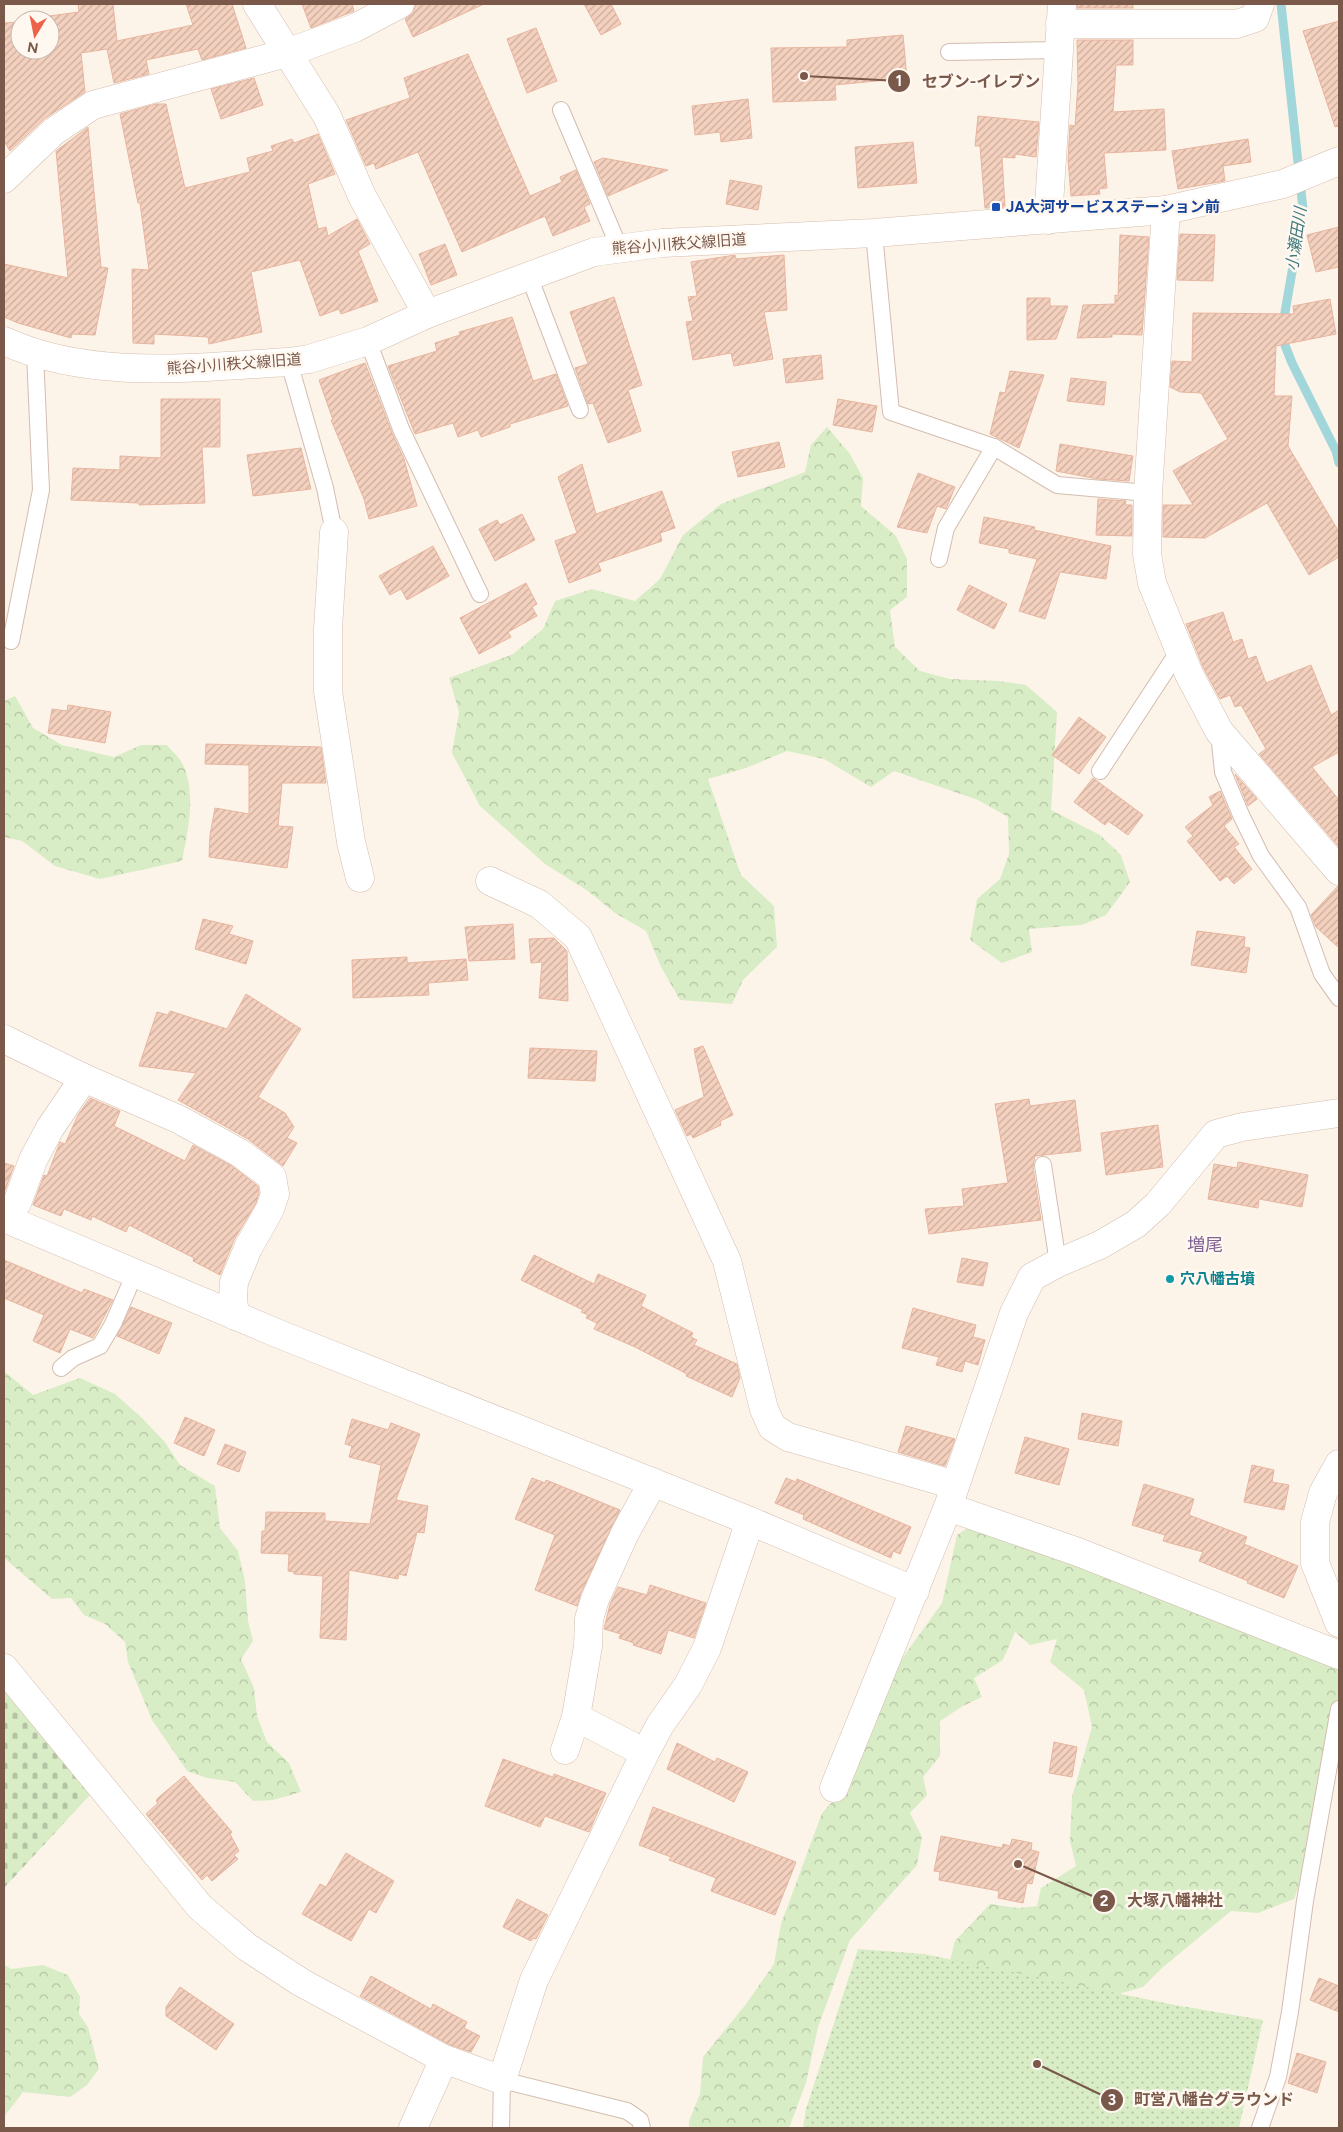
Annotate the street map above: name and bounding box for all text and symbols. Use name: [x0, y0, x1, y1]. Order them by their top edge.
north arrow: [10, 10, 60, 60]
text: N: [26, 38, 40, 57]
callout: セブン-イレブン: [886, 66, 1050, 97]
text: 1: [896, 72, 902, 90]
text: セブン-イレブン: [922, 72, 1040, 91]
place label: JA大河サービスステーション前: [1006, 198, 1220, 216]
marker: JA大河サービスステーション前: [990, 201, 1002, 213]
water label: 小瀬田川: [1282, 204, 1310, 272]
street label: 熊谷小川秩父線旧道: [611, 230, 747, 258]
street label: 熊谷小川秩父線旧道: [166, 350, 302, 378]
district label: 増尾: [1187, 1234, 1223, 1256]
place label: 穴八幡古墳: [1180, 1270, 1255, 1288]
marker: 穴八幡古墳: [1164, 1273, 1176, 1285]
callout: 大塚八幡神社: [1092, 1885, 1233, 1916]
text: 大塚八幡神社: [1127, 1891, 1223, 1910]
text: 2: [1100, 1892, 1109, 1910]
callout: 町営八幡台グラウンド: [1099, 2084, 1304, 2115]
text: 町営八幡台グラウンド: [1134, 2090, 1294, 2109]
text: 3: [1108, 2091, 1116, 2109]

